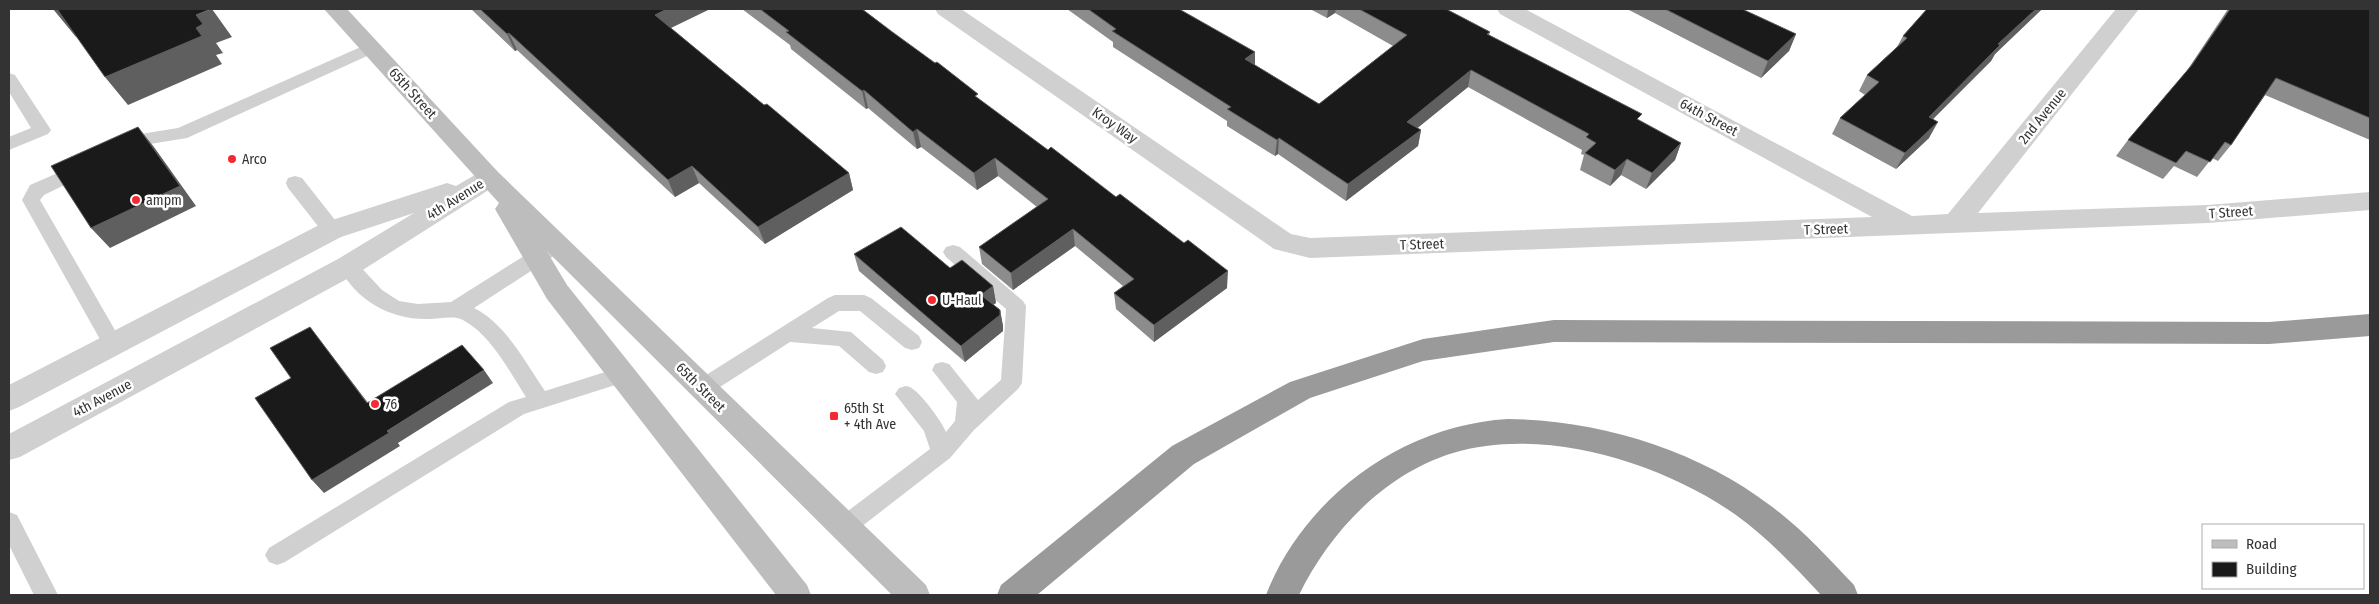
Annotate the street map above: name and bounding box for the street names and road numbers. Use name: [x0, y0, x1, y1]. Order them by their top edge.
street label: 65th Street: [385, 64, 440, 123]
street label: 2nd Avenue: [2015, 85, 2070, 147]
street label: 64th Street: [1677, 95, 1741, 140]
street label: Kroy Way: [1089, 104, 1141, 148]
street label: 4th Avenue: [424, 175, 487, 224]
street label: T Street: [2208, 202, 2254, 223]
street label: T Street: [1804, 220, 1849, 239]
street label: T Street: [1400, 235, 1445, 254]
street label: 65th Street: [672, 359, 729, 416]
street label: 4th Avenue: [70, 376, 135, 421]

